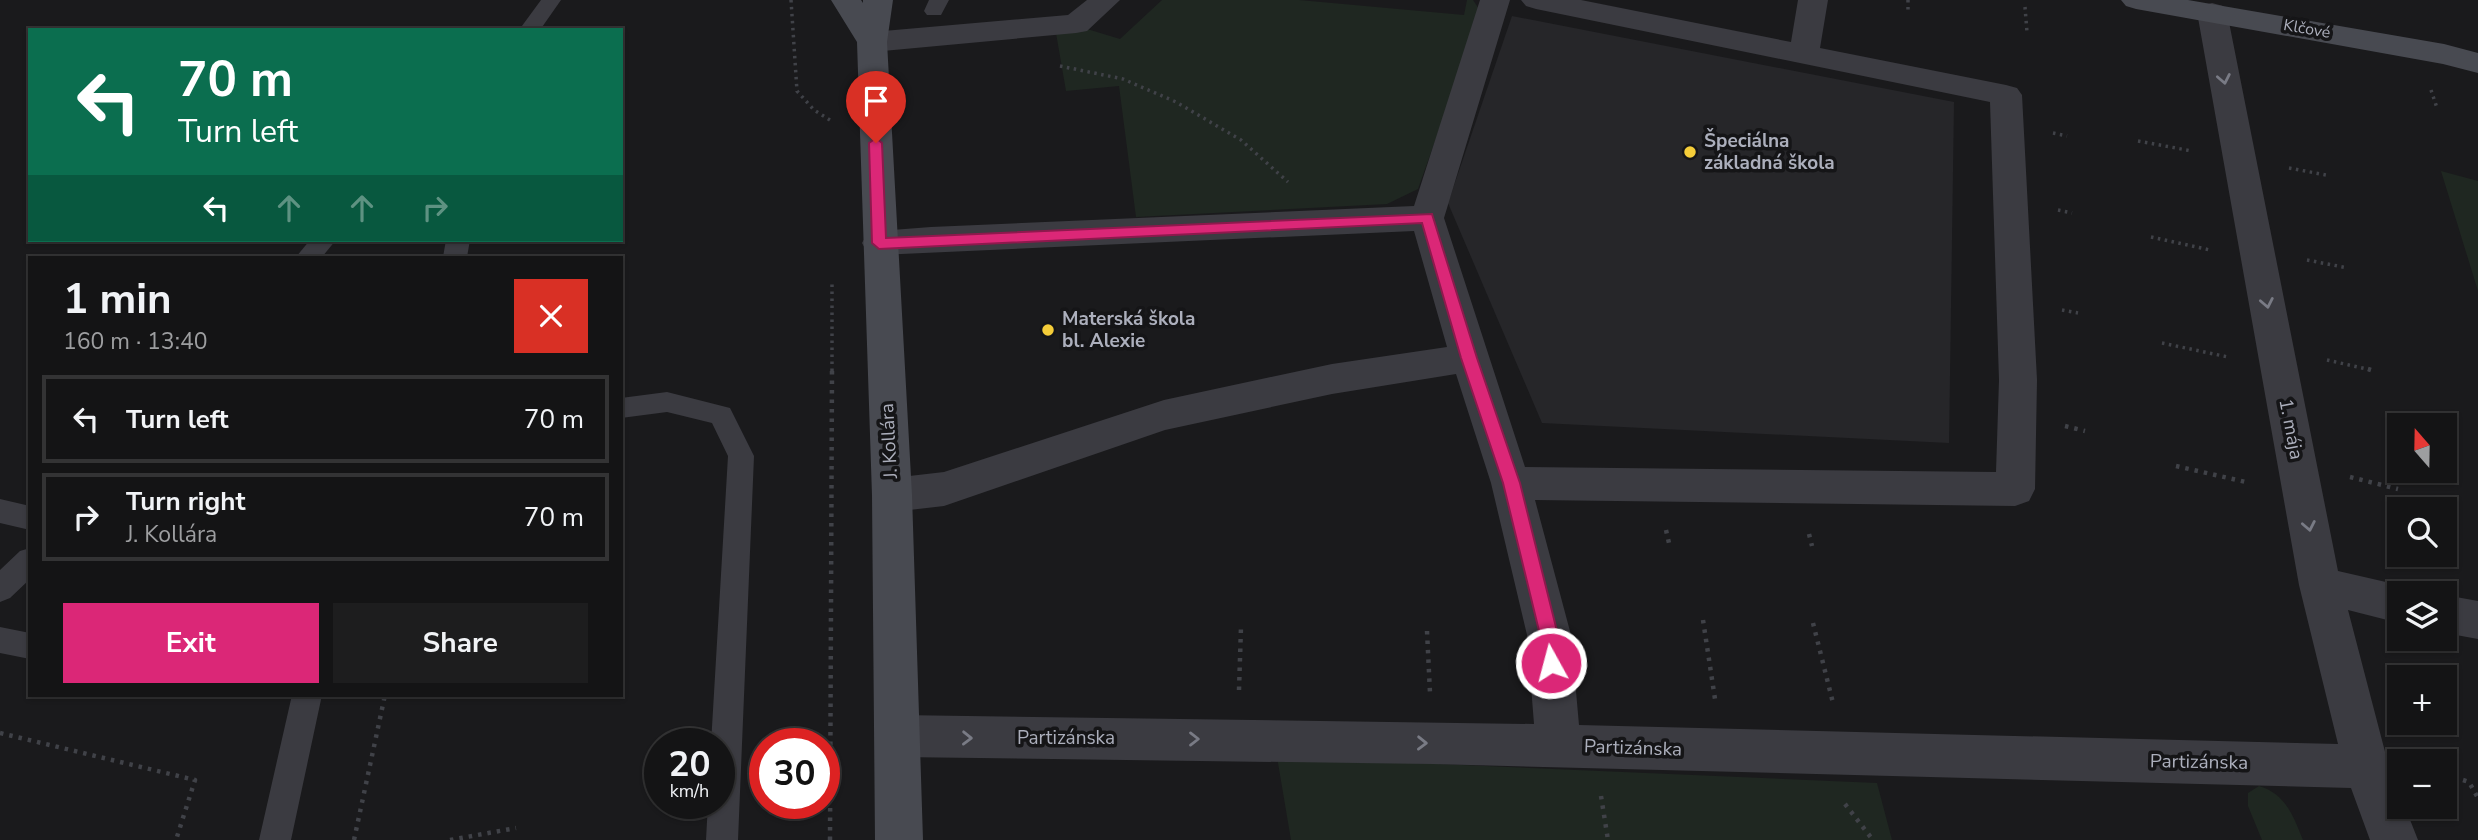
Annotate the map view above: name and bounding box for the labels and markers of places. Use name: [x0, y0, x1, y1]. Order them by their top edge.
pin: [846, 71, 906, 143]
place label: Špeciálna základná škola: [1704, 128, 1835, 176]
marker: Špeciálna základná škola: [1682, 144, 1698, 160]
place label: Materská škola bl. Alexie: [1062, 306, 1195, 354]
marker: Materská škola bl. Alexie: [1040, 322, 1056, 338]

